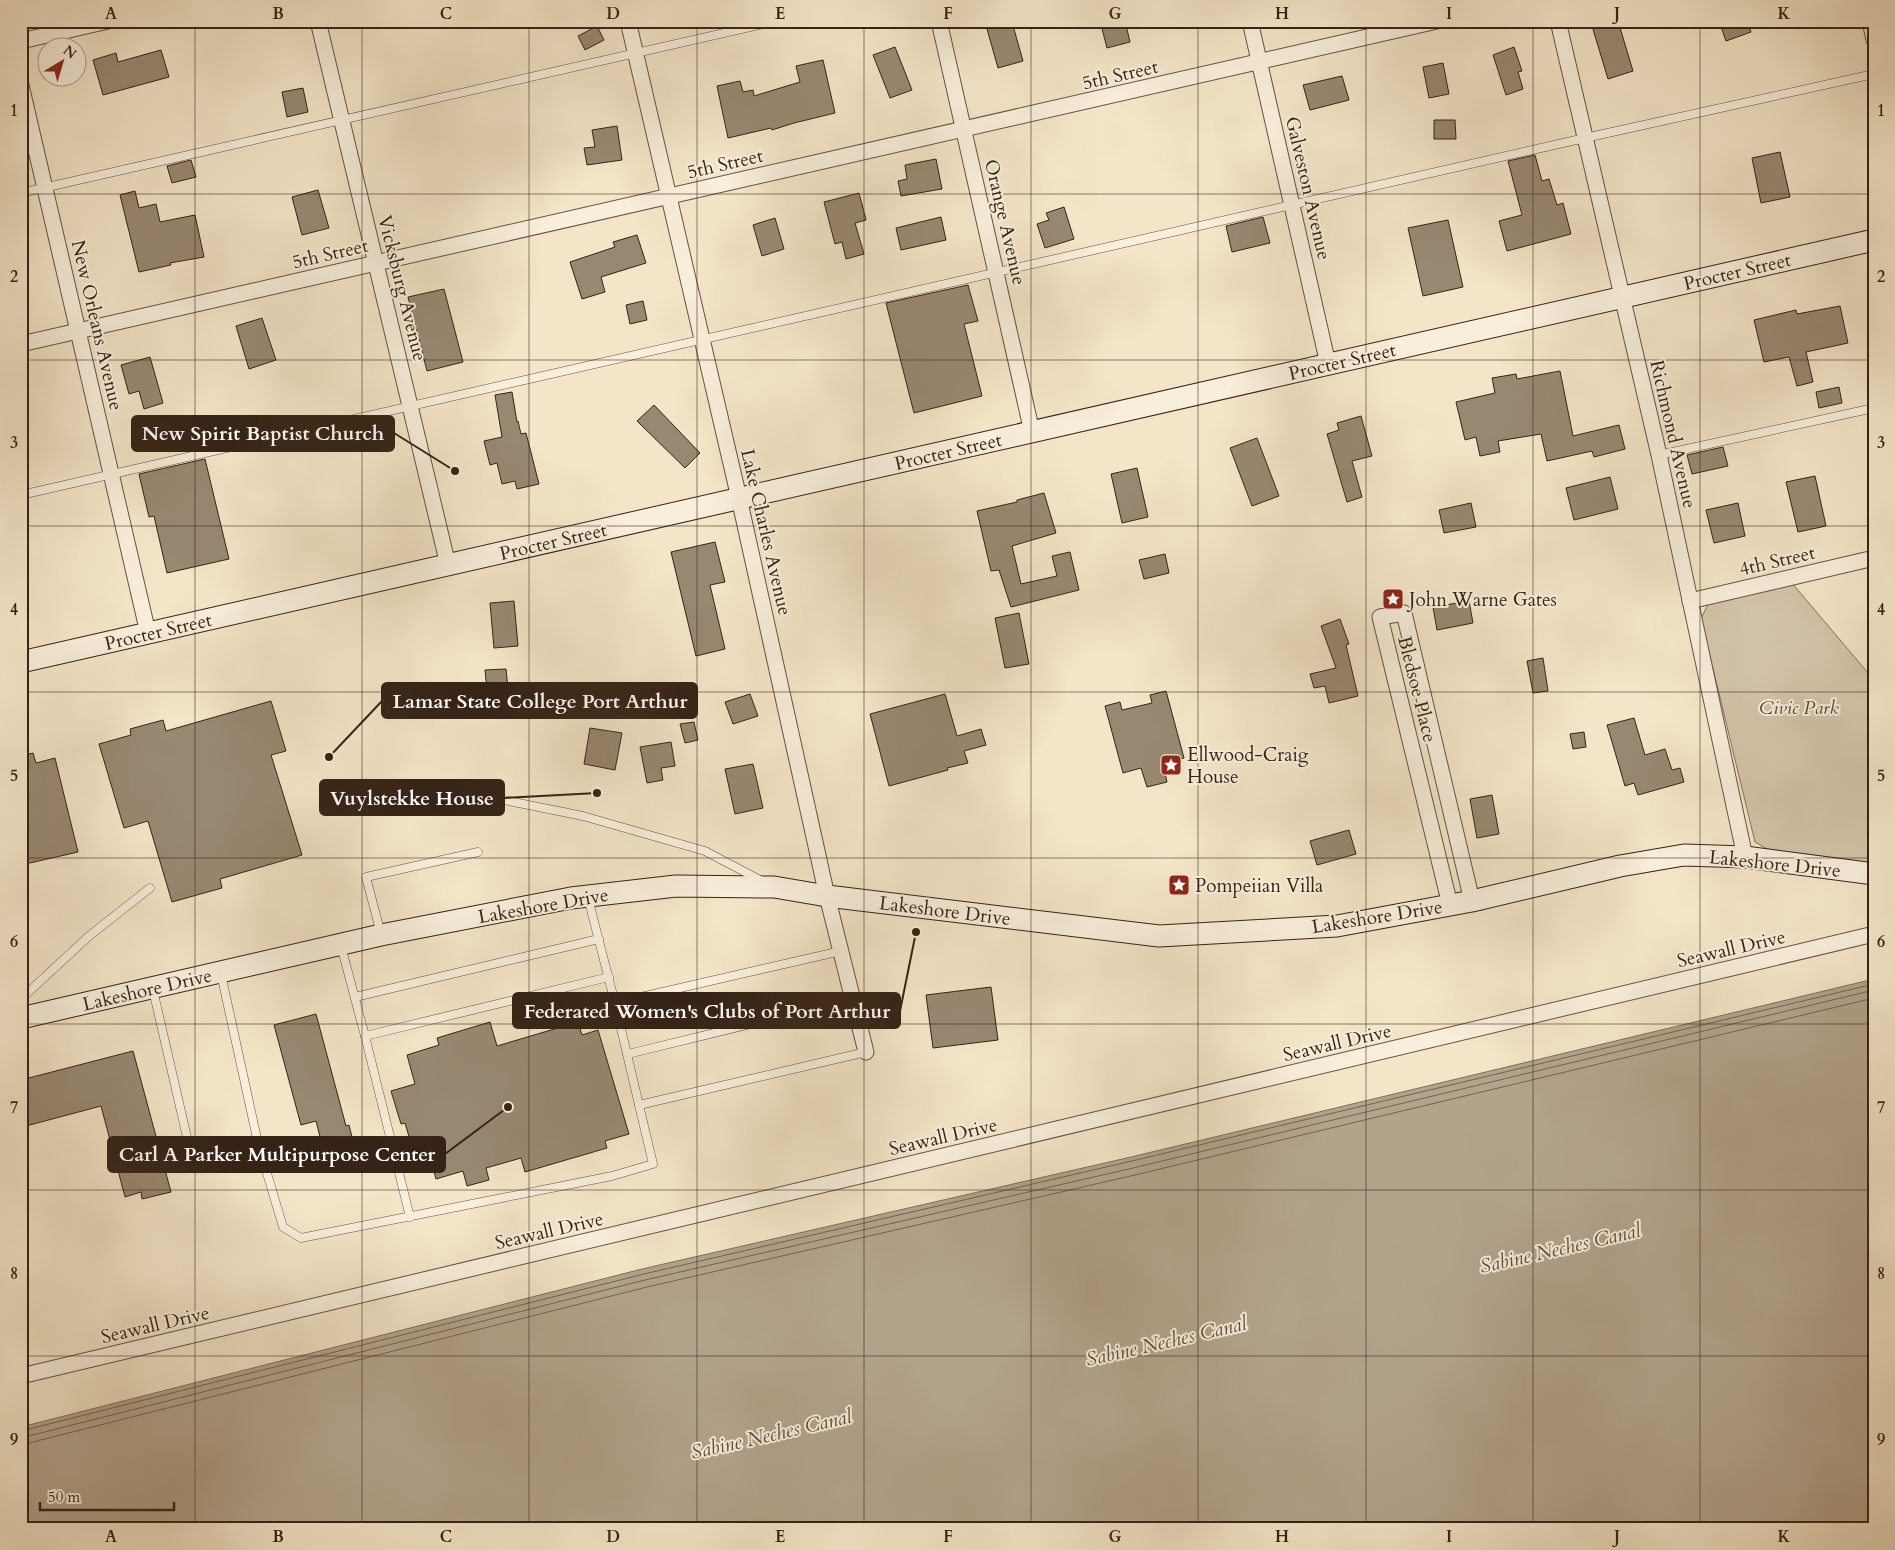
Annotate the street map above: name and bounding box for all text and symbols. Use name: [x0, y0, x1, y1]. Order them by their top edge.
text: A: [105, 3, 117, 25]
text: B: [272, 3, 284, 25]
text: C: [440, 3, 452, 25]
text: D: [606, 3, 620, 25]
text: E: [775, 3, 785, 25]
text: F: [943, 3, 953, 25]
text: G: [1108, 3, 1122, 25]
text: H: [1275, 3, 1289, 25]
text: I: [1446, 3, 1452, 25]
text: J: [1612, 3, 1620, 25]
text: K: [1778, 3, 1791, 25]
north arrow: [38, 38, 88, 88]
text: N: [59, 41, 80, 63]
street label: 5th Street: [1080, 54, 1161, 96]
text: 1: [10, 100, 18, 122]
text: 1: [1877, 100, 1885, 122]
street label: Galveston Avenue: [1279, 114, 1337, 263]
street label: 5th Street: [685, 143, 766, 185]
street label: Orange Avenue: [978, 157, 1032, 288]
street label: Vicksburg Avenue: [371, 213, 433, 364]
street label: 5th Street: [290, 233, 371, 275]
street label: New Orleans Avenue: [65, 237, 129, 413]
street label: Procter Street: [1681, 247, 1793, 297]
text: 2: [10, 266, 18, 288]
text: 2: [1877, 266, 1885, 288]
street label: Procter Street: [1286, 337, 1398, 387]
street label: Richmond Avenue: [1643, 357, 1703, 511]
callout: New Spirit Baptist Church: [132, 416, 394, 451]
text: New Spirit Baptist Church: [142, 420, 385, 447]
street label: Procter Street: [892, 427, 1004, 477]
text: 3: [10, 432, 18, 454]
text: 3: [1877, 432, 1885, 454]
street label: Lake Charles Avenue: [734, 446, 798, 618]
street label: Procter Street: [497, 517, 609, 567]
street label: 4th Street: [1737, 540, 1818, 582]
place icon: John Warne Gates: [1381, 587, 1405, 611]
place label: John Warne Gates: [1406, 587, 1557, 613]
text: 4: [10, 599, 18, 621]
text: 4: [1877, 599, 1885, 621]
street label: Procter Street: [102, 607, 214, 657]
street label: Bledsoe Place: [1391, 633, 1443, 745]
callout: Lamar State College Port Arthur: [382, 683, 697, 718]
text: Lamar State College Port Arthur: [392, 688, 689, 715]
park label: Civic Park: [1759, 695, 1840, 721]
place label: Ellwood-Craig House: [1187, 742, 1309, 790]
place icon: Ellwood-Craig House: [1159, 753, 1183, 777]
text: 5: [10, 765, 18, 787]
text: 5: [1877, 765, 1885, 787]
callout: Vuylstekke House: [320, 780, 504, 815]
text: Vuylstekke House: [330, 785, 494, 812]
street label: Lakeshore Drive: [1708, 844, 1842, 884]
place icon: Pompeiian Villa: [1167, 873, 1191, 897]
place label: Pompeiian Villa: [1195, 873, 1323, 899]
street label: Lakeshore Drive: [476, 882, 611, 930]
street label: Lakeshore Drive: [878, 890, 1012, 932]
street label: Lakeshore Drive: [1310, 894, 1444, 940]
street label: Seawall Drive: [1674, 924, 1788, 974]
text: 6: [10, 931, 18, 953]
text: 6: [1877, 931, 1885, 953]
street label: Lakeshore Drive: [80, 962, 215, 1018]
callout: Federated Women's Clubs of Port Arthur: [513, 993, 900, 1028]
text: Federated Women's Clubs of Port Arthur: [524, 998, 891, 1025]
street label: Seawall Drive: [1280, 1018, 1394, 1068]
text: 7: [10, 1097, 18, 1119]
text: 7: [1877, 1097, 1885, 1119]
street label: Seawall Drive: [886, 1112, 1000, 1162]
callout: Carl A Parker Multipurpose Center: [108, 1137, 445, 1172]
text: Carl A Parker Multipurpose Center: [119, 1141, 436, 1168]
street label: Seawall Drive: [492, 1206, 606, 1256]
water label: Sabine Neches Canal: [1477, 1217, 1644, 1280]
text: 8: [10, 1263, 18, 1285]
text: 8: [1877, 1263, 1885, 1285]
street label: Seawall Drive: [98, 1300, 212, 1350]
water label: Sabine Neches Canal: [1083, 1310, 1250, 1373]
water label: Sabine Neches Canal: [688, 1403, 855, 1466]
text: 9: [10, 1429, 18, 1451]
text: 9: [1877, 1429, 1885, 1451]
scale bar: [40, 1480, 174, 1512]
text: 50 m: [48, 1487, 80, 1507]
text: A: [105, 1526, 117, 1548]
text: B: [272, 1526, 284, 1548]
text: C: [440, 1526, 452, 1548]
text: D: [606, 1526, 620, 1548]
text: E: [775, 1526, 785, 1548]
text: F: [943, 1526, 953, 1548]
text: G: [1108, 1526, 1122, 1548]
text: H: [1275, 1526, 1289, 1548]
text: I: [1446, 1526, 1452, 1548]
text: J: [1612, 1526, 1620, 1548]
text: K: [1778, 1526, 1791, 1548]

